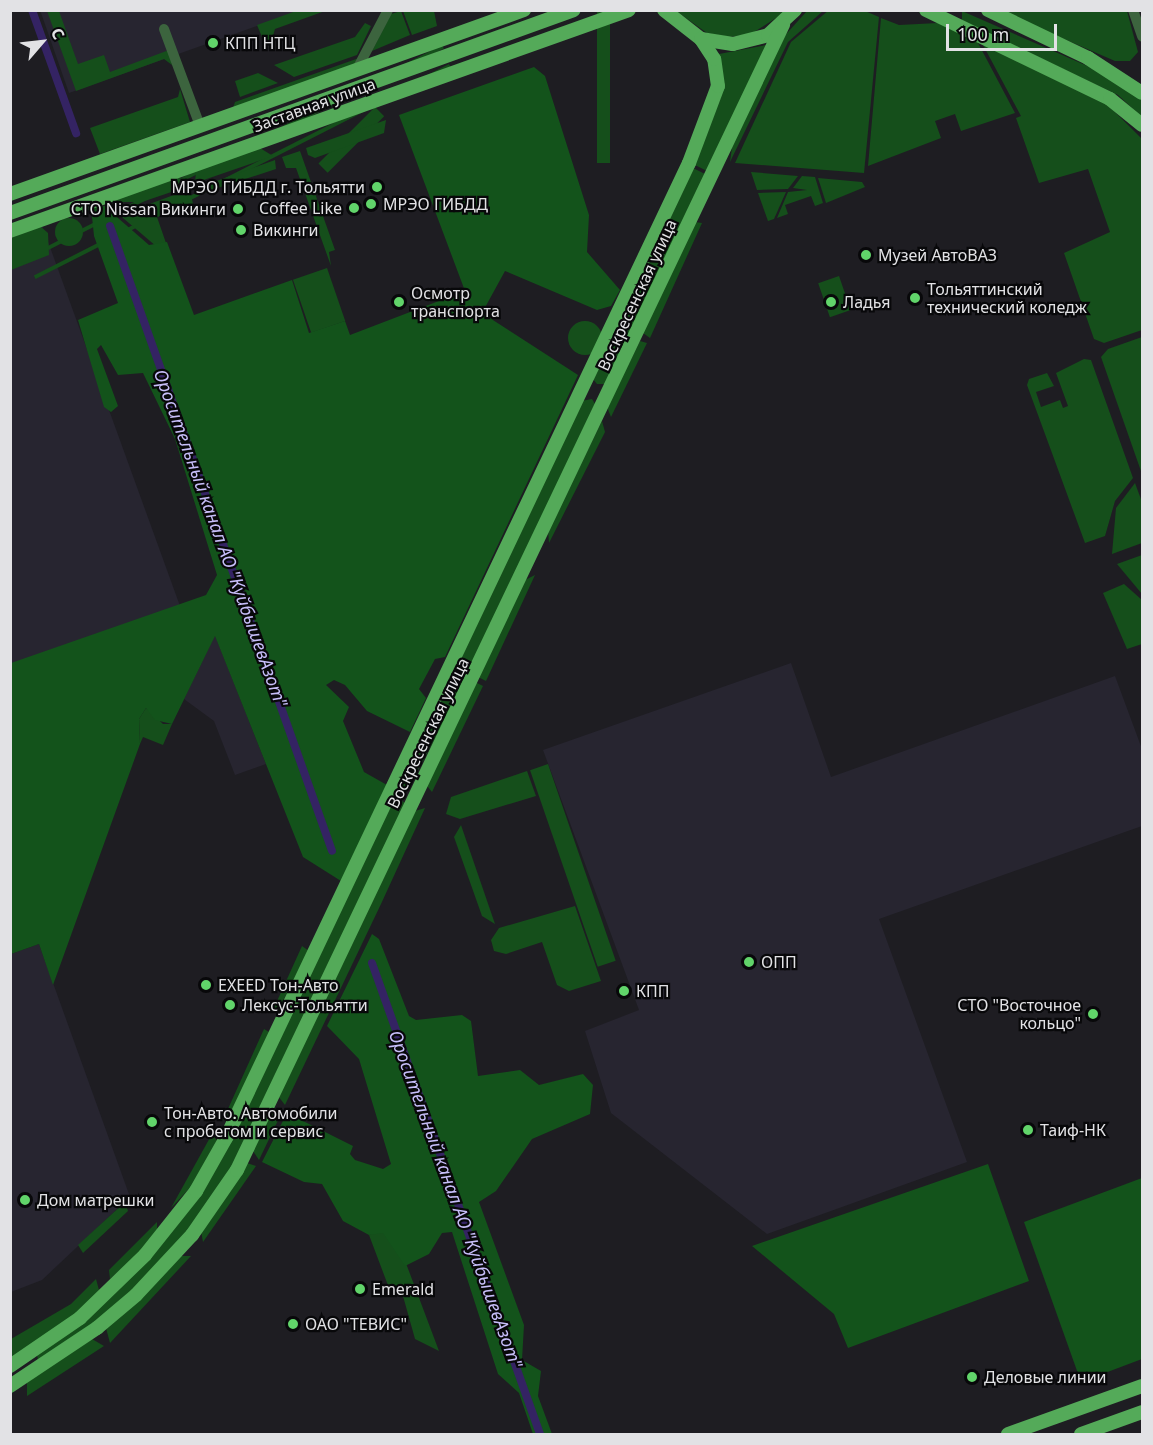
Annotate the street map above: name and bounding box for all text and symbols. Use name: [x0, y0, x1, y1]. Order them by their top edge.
north arrow: [12, 12, 72, 72]
scale bar: [949, 12, 1060, 50]
text: 100 m: [957, 22, 1009, 46]
text: С: [46, 24, 70, 43]
place label: КПП НТЦ: [225, 33, 295, 53]
marker: КПП НТЦ: [206, 36, 220, 50]
street label: Заставная улица: [250, 74, 378, 136]
place label: МРЭО ГИБДД г. Тольятти: [172, 177, 365, 197]
marker: МРЭО ГИБДД г. Тольятти: [370, 180, 384, 194]
place label: МРЭО ГИБДД: [383, 194, 488, 214]
marker: МРЭО ГИБДД: [364, 197, 378, 211]
place label: Coffee Like: [259, 198, 342, 218]
place label: СТО Nissan Викинги: [71, 199, 226, 219]
marker: Coffee Like: [347, 201, 361, 215]
marker: СТО Nissan Викинги: [231, 202, 245, 216]
street label: Воскресенская улица: [593, 216, 681, 374]
place label: Викинги: [253, 220, 319, 240]
marker: Викинги: [234, 223, 248, 237]
place label: Музей АвтоВАЗ: [878, 245, 997, 265]
marker: Музей АвтоВАЗ: [859, 248, 873, 262]
place label: Тольяттинский технический коледж: [927, 279, 1087, 317]
place label: Осмотр транспорта: [411, 283, 500, 321]
marker: Тольяттинский технический коледж: [908, 291, 922, 305]
place label: Ладья: [843, 292, 890, 312]
marker: Осмотр транспорта: [392, 295, 406, 309]
marker: Ладья: [824, 295, 838, 309]
water label: Оросительный канал АО "КуйбышевАзот": [150, 366, 292, 710]
street label: Воскресенская улица: [383, 655, 473, 811]
place label: ОПП: [761, 952, 797, 972]
marker: ОПП: [742, 955, 756, 969]
place label: EXEED Тон-Авто: [218, 975, 338, 995]
marker: EXEED Тон-Авто: [199, 978, 213, 992]
place label: КПП: [636, 981, 669, 1001]
marker: КПП: [617, 984, 631, 998]
place label: Лексус-Тольятти: [242, 995, 368, 1015]
place label: СТО "Восточное кольцо": [957, 995, 1081, 1033]
marker: Лексус-Тольятти: [223, 998, 237, 1012]
marker: СТО "Восточное кольцо": [1086, 1007, 1100, 1021]
water label: Оросительный канал АО "КуйбышевАзот": [385, 1027, 527, 1371]
place label: Тон-Авто. Автомобили с пробегом и сервис: [164, 1103, 338, 1141]
marker: Тон-Авто. Автомобили с пробегом и сервис: [145, 1115, 159, 1129]
place label: Таиф-НК: [1040, 1120, 1106, 1140]
marker: Таиф-НК: [1021, 1123, 1035, 1137]
place label: Дом матрешки: [37, 1190, 154, 1210]
marker: Дом матрешки: [18, 1193, 32, 1207]
place label: Emerald: [372, 1279, 434, 1299]
marker: Emerald: [353, 1282, 367, 1296]
place label: ОАО "ТЕВИС": [305, 1314, 407, 1334]
marker: ОАО "ТЕВИС": [286, 1317, 300, 1331]
place label: Деловые линии: [984, 1367, 1107, 1387]
marker: Деловые линии: [965, 1370, 979, 1384]

